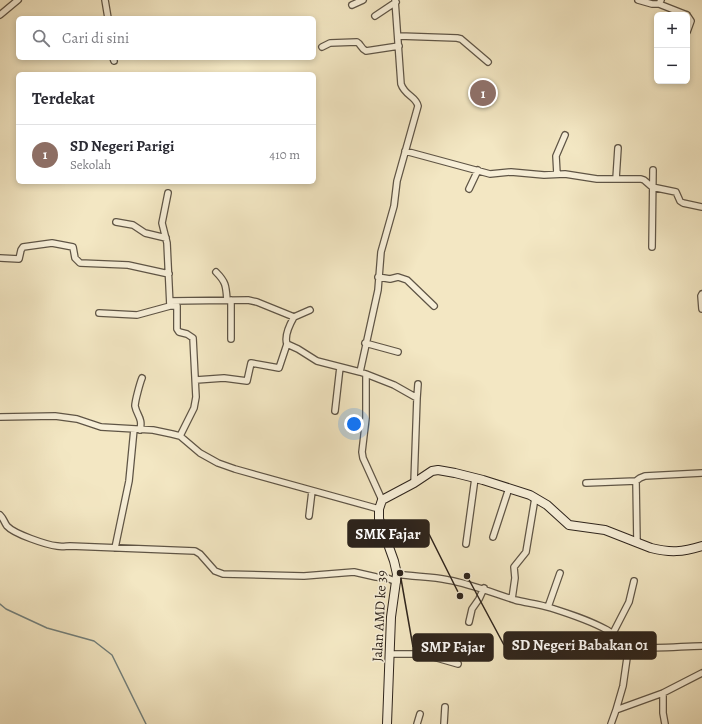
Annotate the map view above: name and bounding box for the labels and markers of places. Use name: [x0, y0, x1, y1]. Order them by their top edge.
pin: 1: [470, 78, 496, 108]
callout: SMK Fajar: [348, 520, 429, 547]
callout: SD Negeri Babakan 01: [504, 632, 656, 659]
callout: SMP Fajar: [413, 634, 493, 661]

